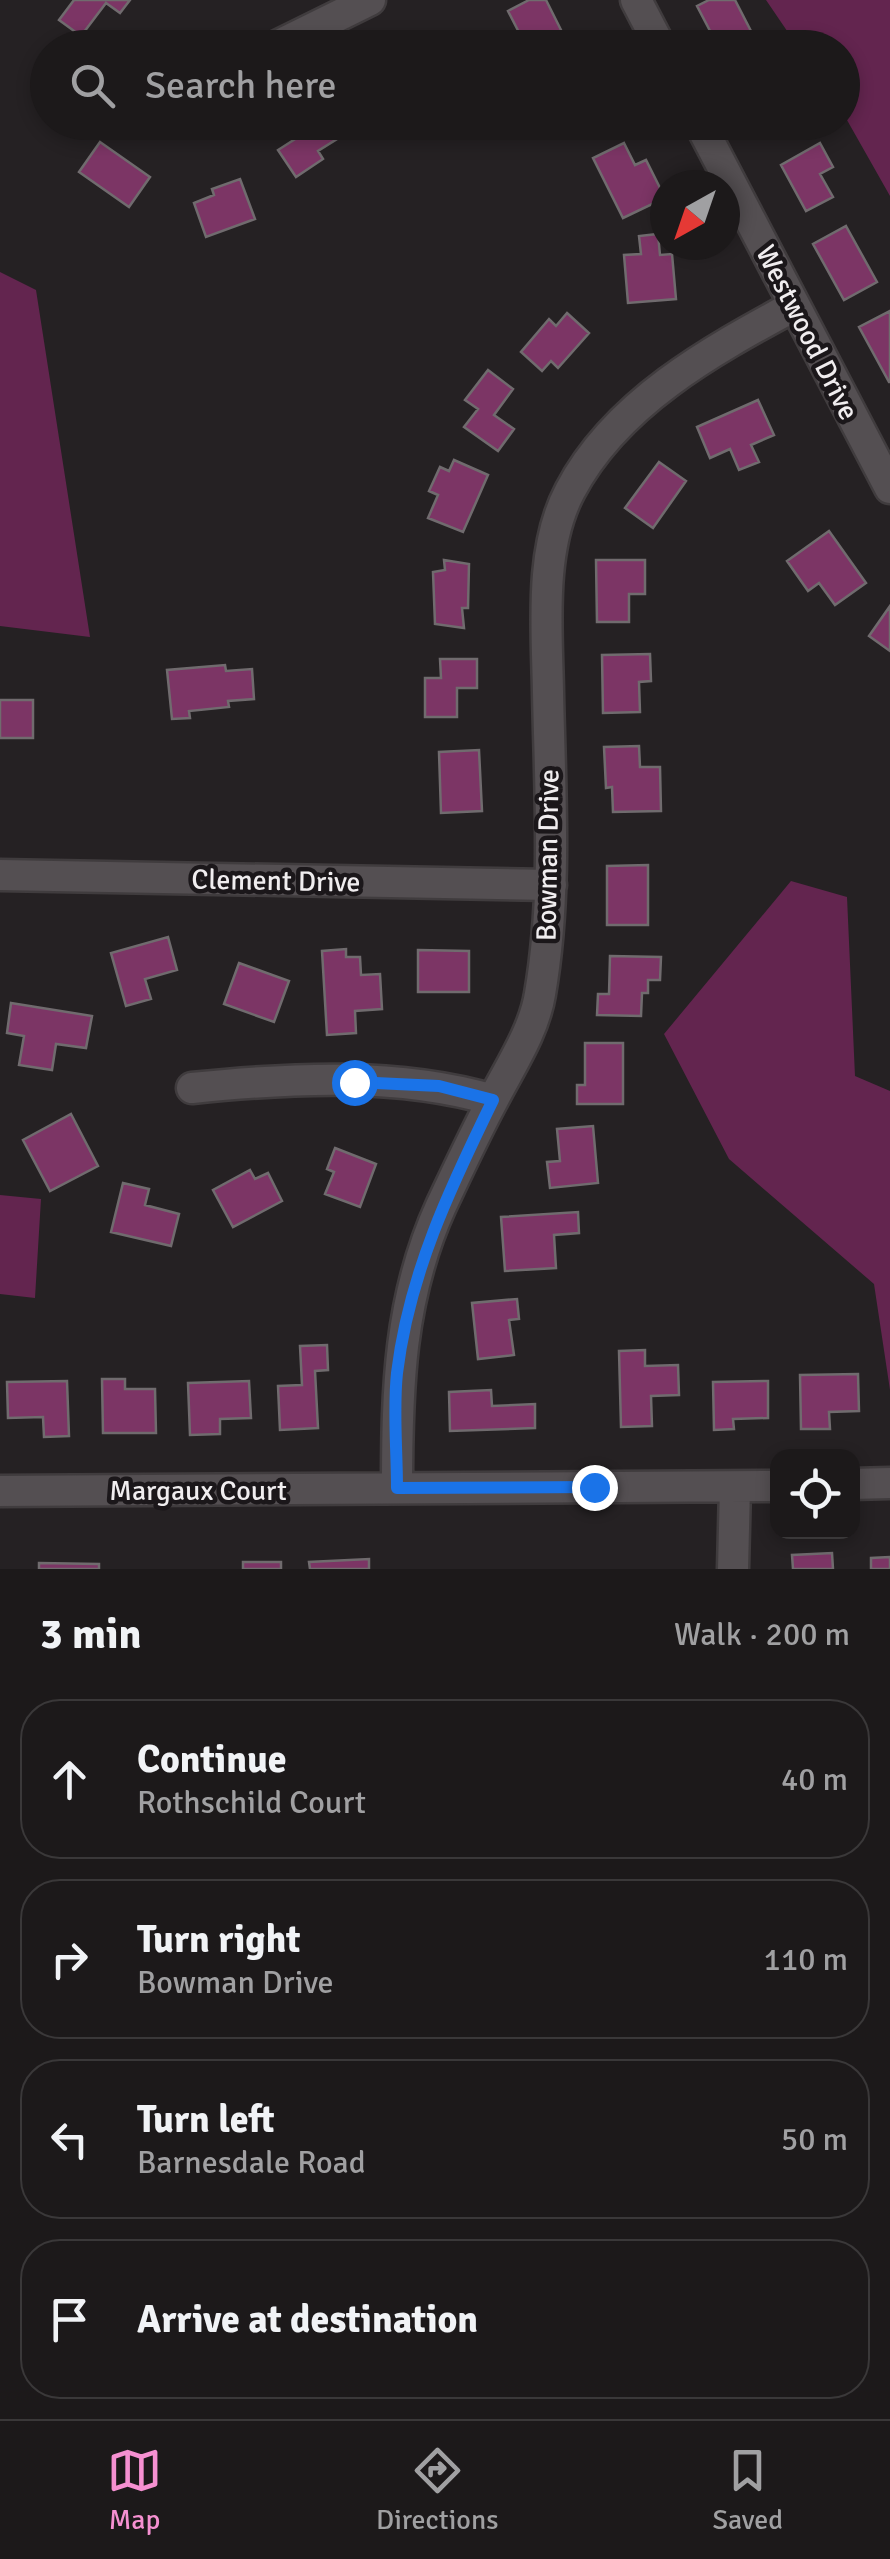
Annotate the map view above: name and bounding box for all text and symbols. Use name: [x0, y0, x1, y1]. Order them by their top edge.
search box: [30, 30, 860, 140]
icon: search: [65, 58, 120, 113]
text: Search here: [145, 62, 337, 109]
north arrow: [650, 170, 740, 260]
street label: Westwood Drive: [748, 239, 866, 426]
street label: Bowman Drive: [530, 769, 566, 941]
street label: Clement Drive: [191, 863, 361, 899]
route start: [332, 1060, 378, 1106]
map controls: [770, 1449, 860, 1539]
button: locate: [770, 1449, 860, 1539]
route end: [572, 1465, 618, 1511]
street label: Margaux Court: [109, 1474, 287, 1508]
text: 3 min: [40, 1609, 141, 1660]
text: Walk · 200 m: [674, 1615, 850, 1654]
text: Continue: [137, 1736, 287, 1783]
icon: ahead: [42, 1752, 97, 1807]
text: 40 m: [781, 1760, 848, 1799]
text: Rothschild Court: [137, 1783, 366, 1822]
text: Turn right: [137, 1916, 301, 1963]
icon: right: [42, 1932, 97, 1987]
text: 110 m: [764, 1940, 848, 1979]
text: Bowman Drive: [137, 1963, 334, 2002]
text: Turn left: [137, 2096, 275, 2143]
icon: left: [42, 2112, 97, 2167]
text: 50 m: [781, 2120, 848, 2159]
text: Barnesdale Road: [137, 2143, 366, 2182]
icon: arrive: [42, 2292, 97, 2347]
text: Arrive at destination: [137, 2296, 478, 2343]
tab: Map: [107, 2443, 162, 2537]
tab: Directions: [376, 2443, 498, 2537]
tab: Saved: [712, 2443, 783, 2537]

